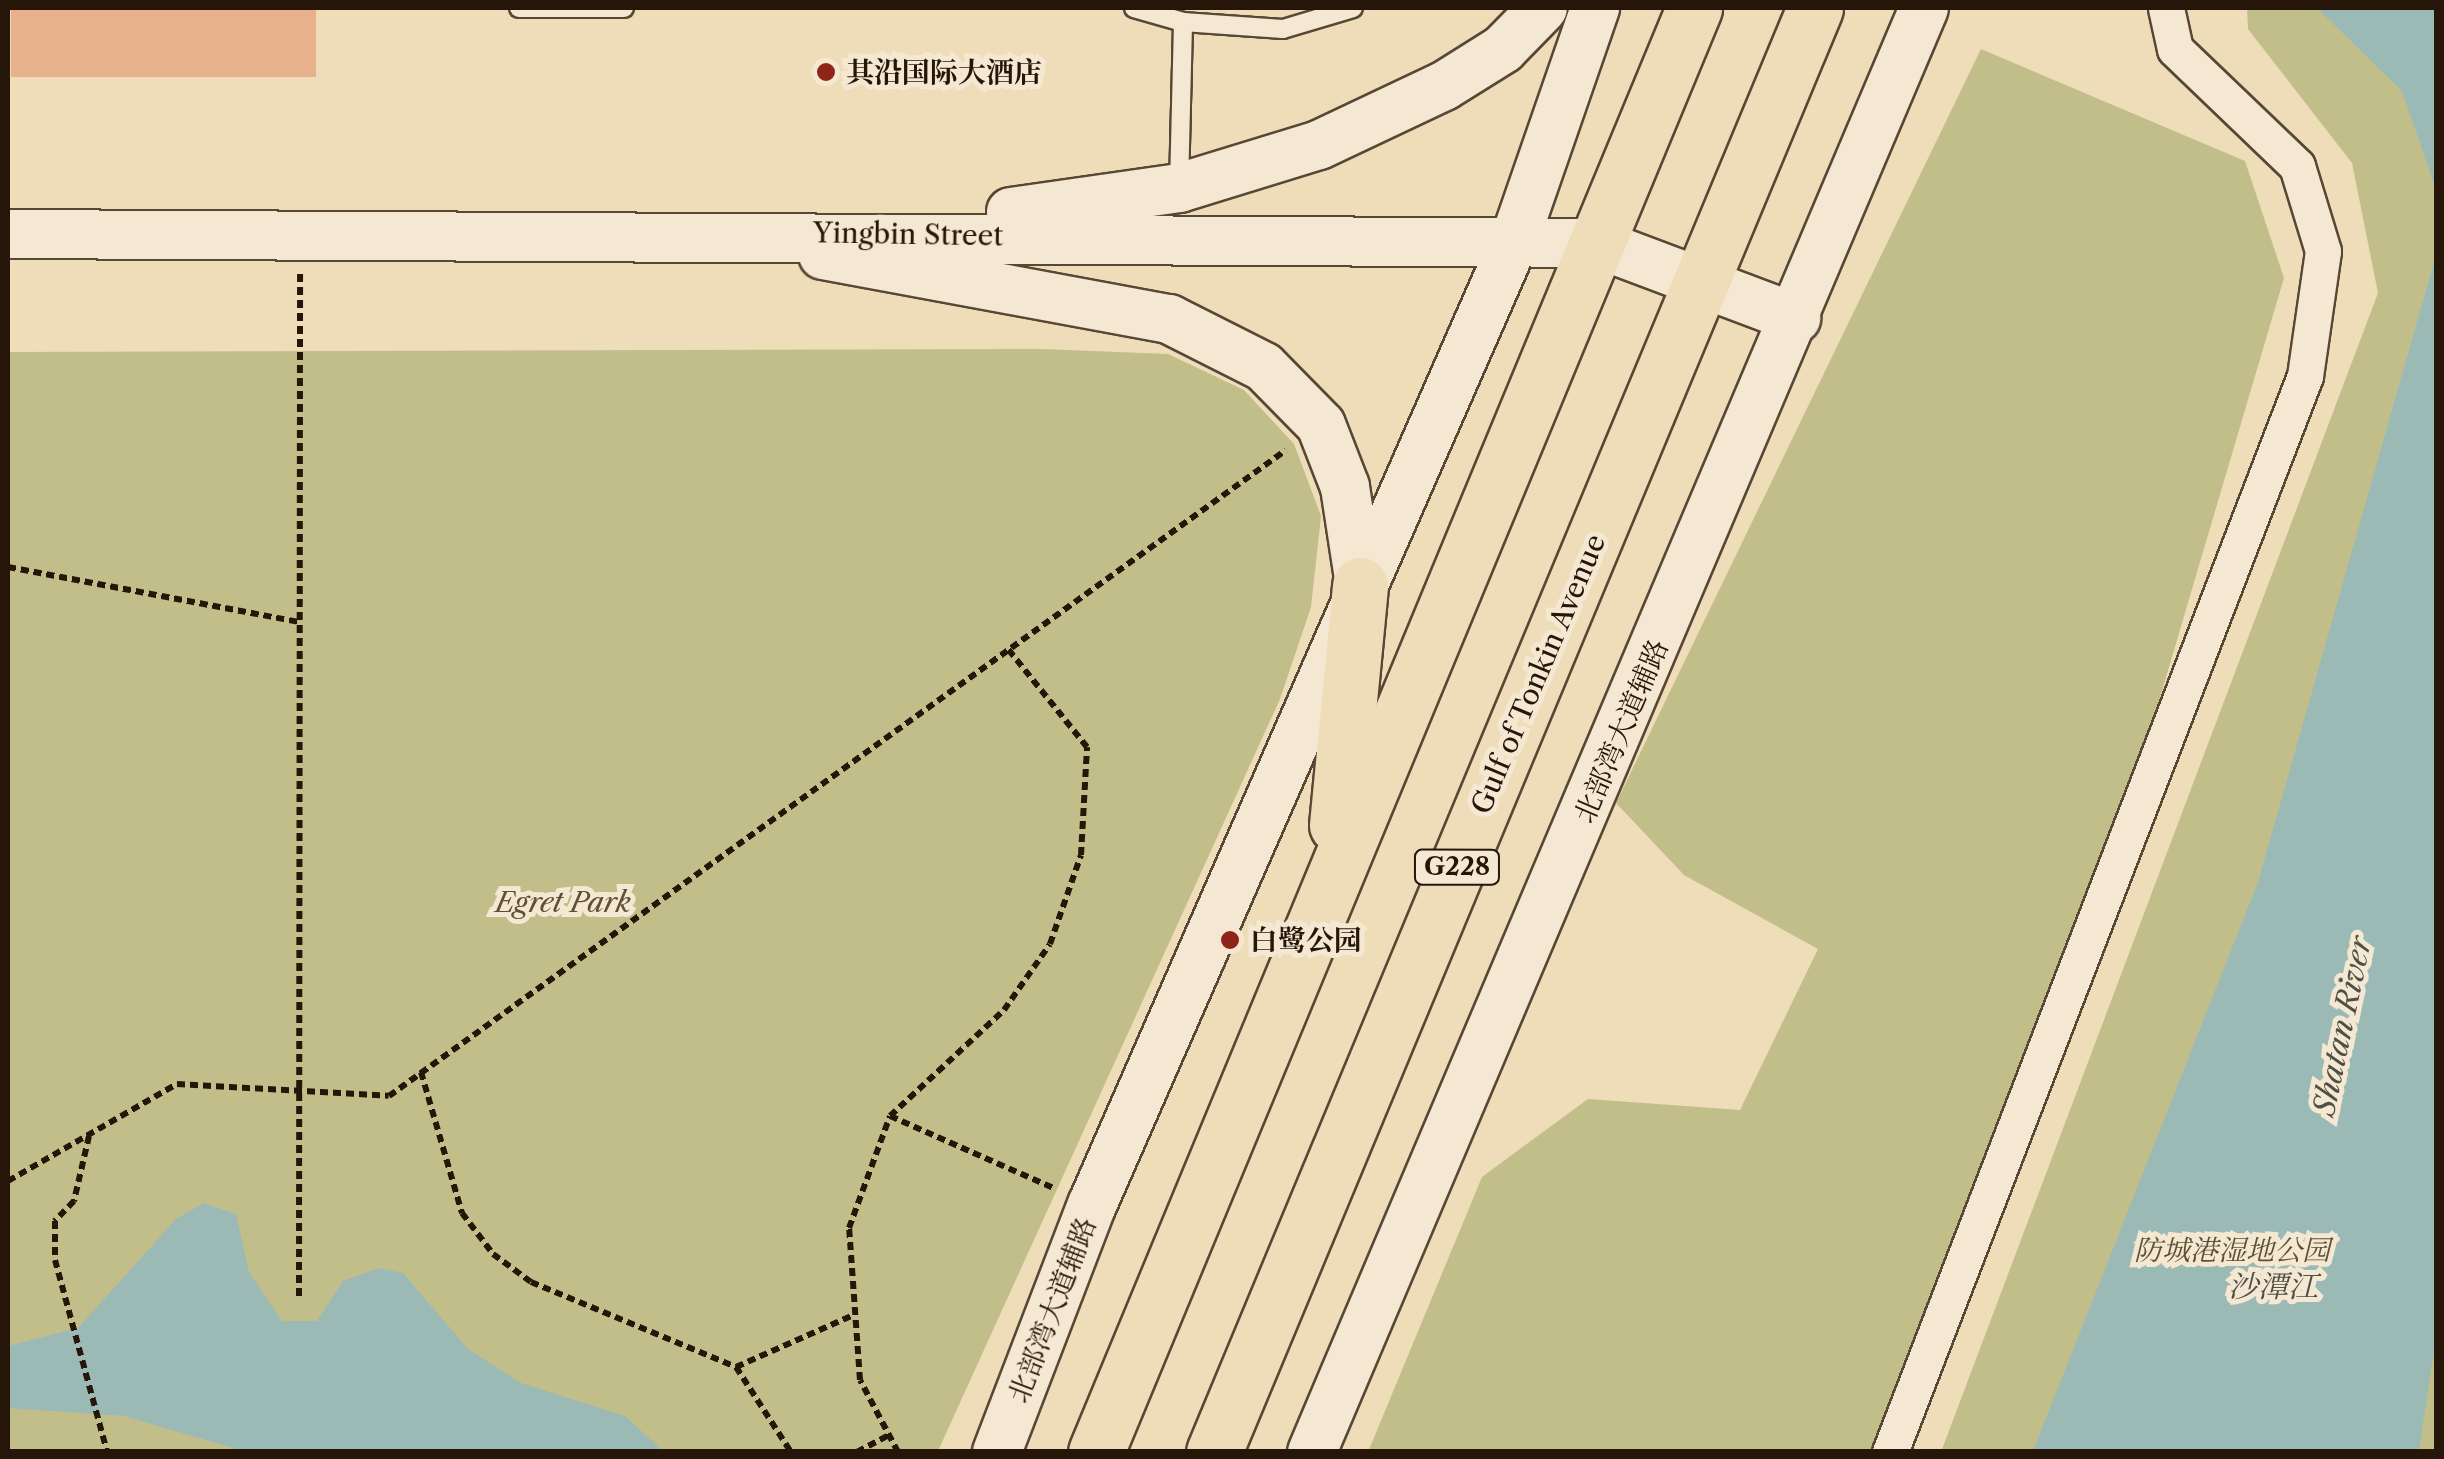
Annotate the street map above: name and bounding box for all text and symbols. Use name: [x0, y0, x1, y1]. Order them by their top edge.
place label: 其沿国际大酒店: [846, 55, 1042, 89]
marker: 其沿国际大酒店: [815, 61, 837, 83]
street label: Yingbin Street: [813, 216, 1003, 252]
street label: Gulf of Tonkin Avenue: [1463, 528, 1613, 820]
street label: 北部湾大道辅路: [1567, 634, 1675, 828]
road number: G228: [1412, 847, 1502, 887]
park label: Egret Park: [495, 885, 631, 919]
place label: 白鹭公园: [1250, 923, 1362, 957]
marker: 白鹭公园: [1219, 929, 1241, 951]
water label: Shatan River: [2306, 933, 2380, 1119]
street label: 北部湾大道辅路: [1001, 1212, 1103, 1408]
park label: 防城港湿地公园: [2134, 1233, 2330, 1267]
water label: 沙潭江: [2228, 1269, 2318, 1305]

